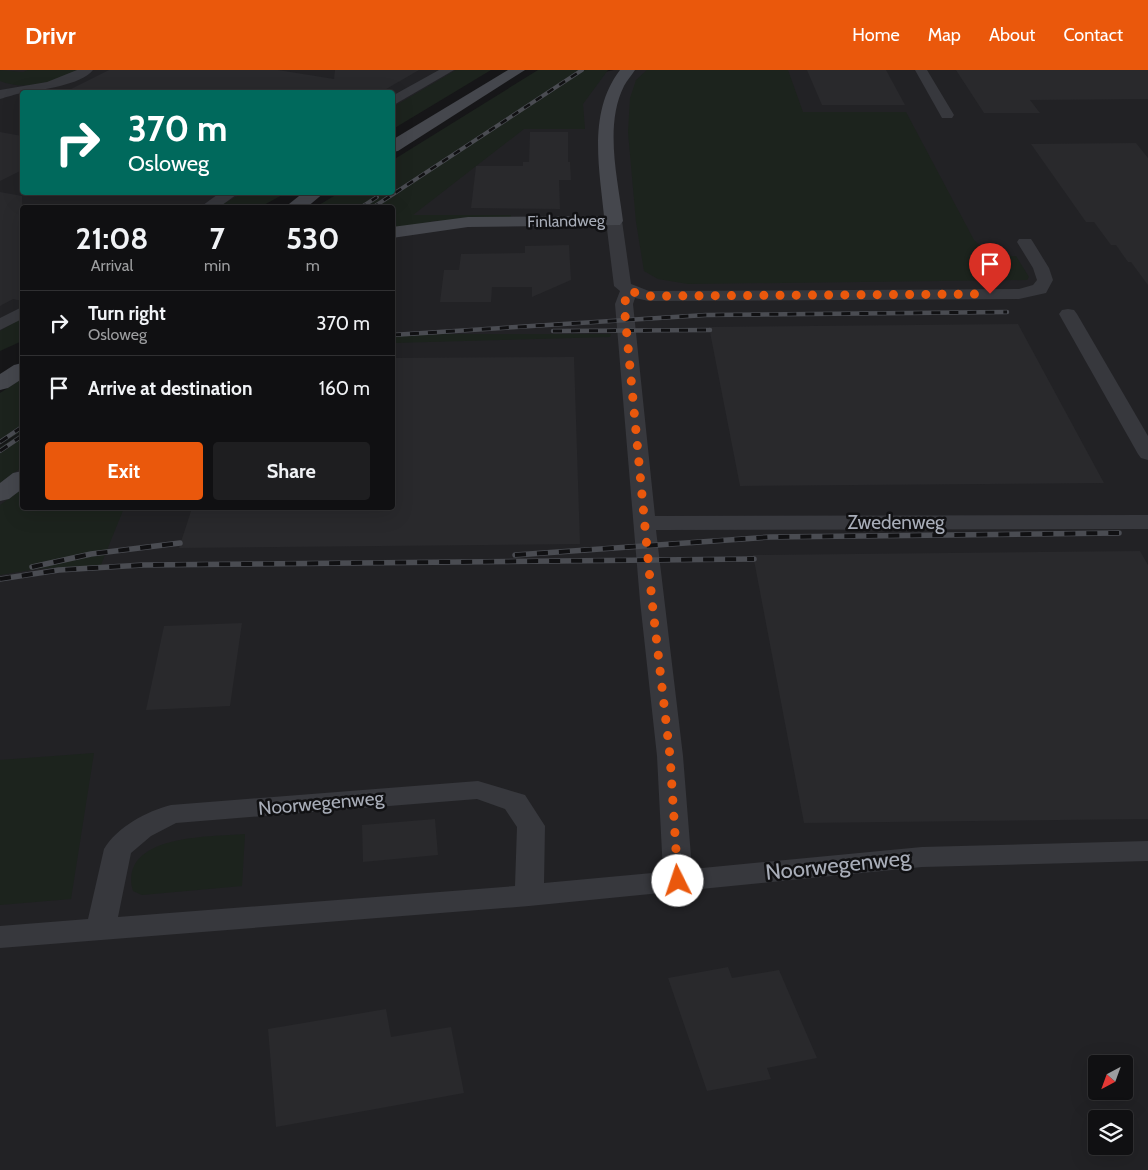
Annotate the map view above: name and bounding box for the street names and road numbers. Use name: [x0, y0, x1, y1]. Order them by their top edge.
street label: Finlandweg: [527, 211, 606, 231]
street label: Zwedenweg: [847, 511, 945, 534]
street label: Noorwegenweg: [257, 786, 385, 820]
street label: Noorwegenweg: [764, 844, 913, 886]

